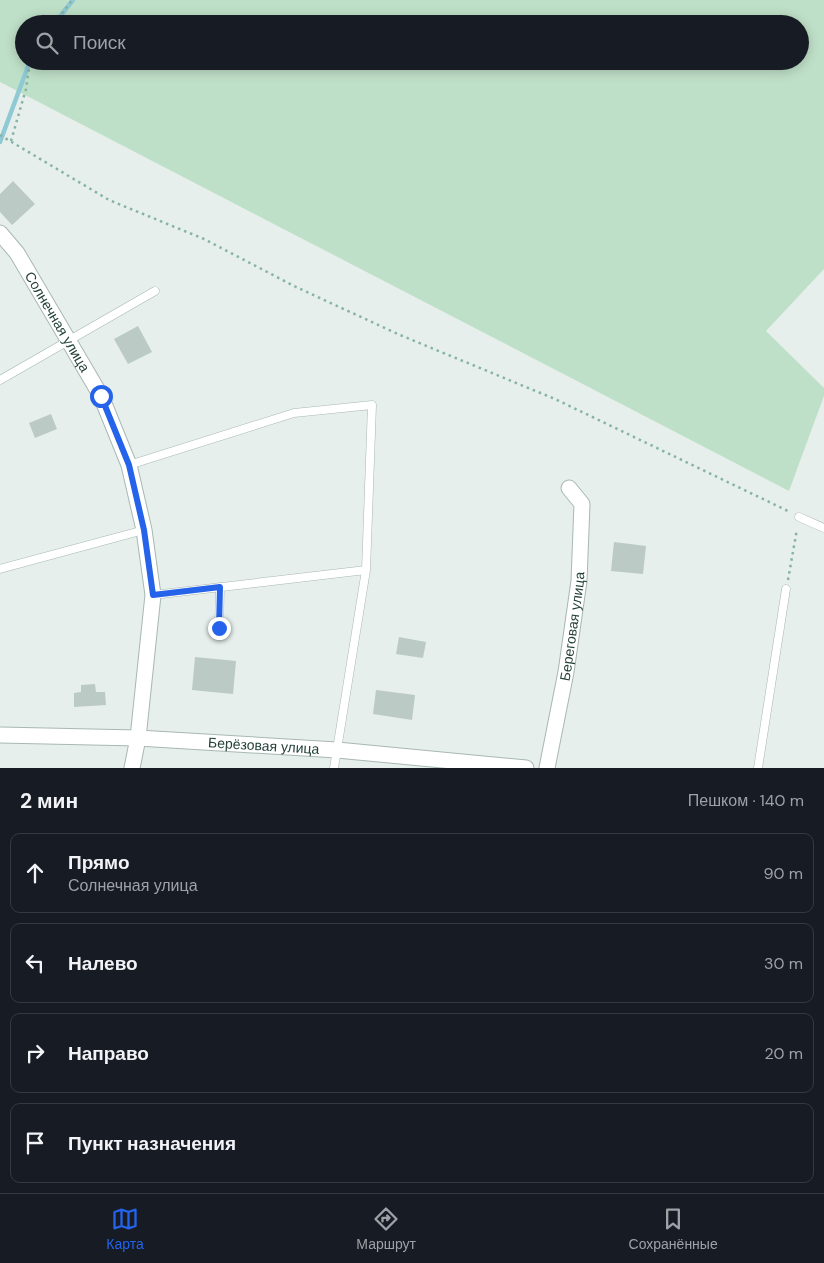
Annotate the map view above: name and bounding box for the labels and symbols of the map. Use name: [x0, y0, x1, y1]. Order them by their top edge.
street label: Солнечная улица: [21, 268, 94, 375]
route start: [90, 385, 113, 408]
street label: Береговая улица: [555, 571, 588, 683]
route end: [208, 617, 231, 640]
street label: Берёзовая улица: [208, 733, 320, 758]

